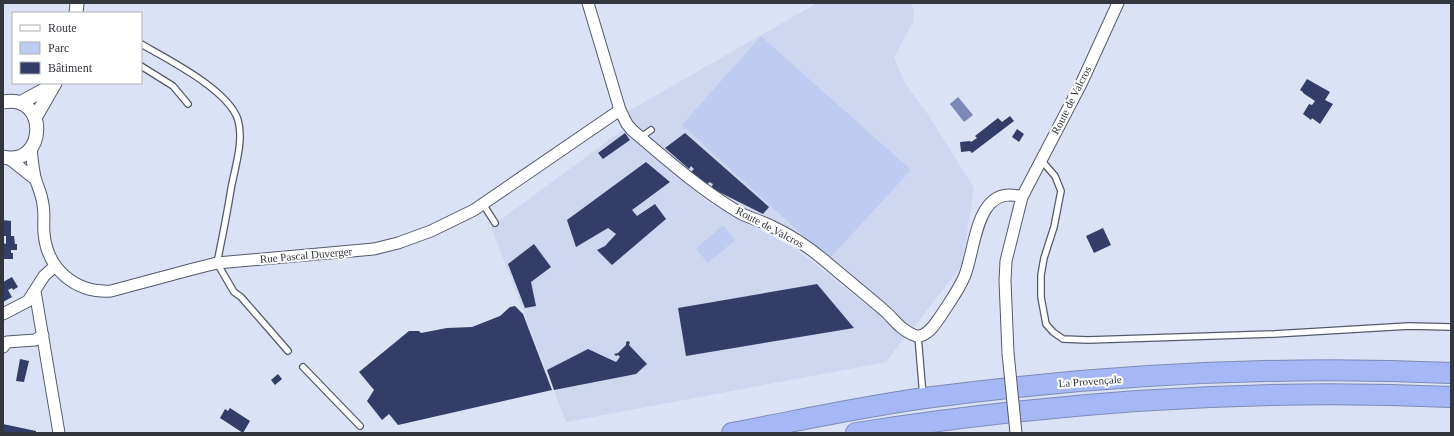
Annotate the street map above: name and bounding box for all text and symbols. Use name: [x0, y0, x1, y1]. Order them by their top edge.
legend: [12, 12, 142, 84]
text: Route: [48, 21, 77, 35]
text: Parc: [48, 41, 69, 55]
text: Bâtiment: [48, 61, 93, 75]
street label: Route de Valcros: [1049, 64, 1093, 136]
street label: Route de Valcros: [734, 204, 806, 250]
street label: Rue Pascal Duverger: [259, 245, 353, 265]
street label: La Provençale: [1058, 373, 1122, 389]

